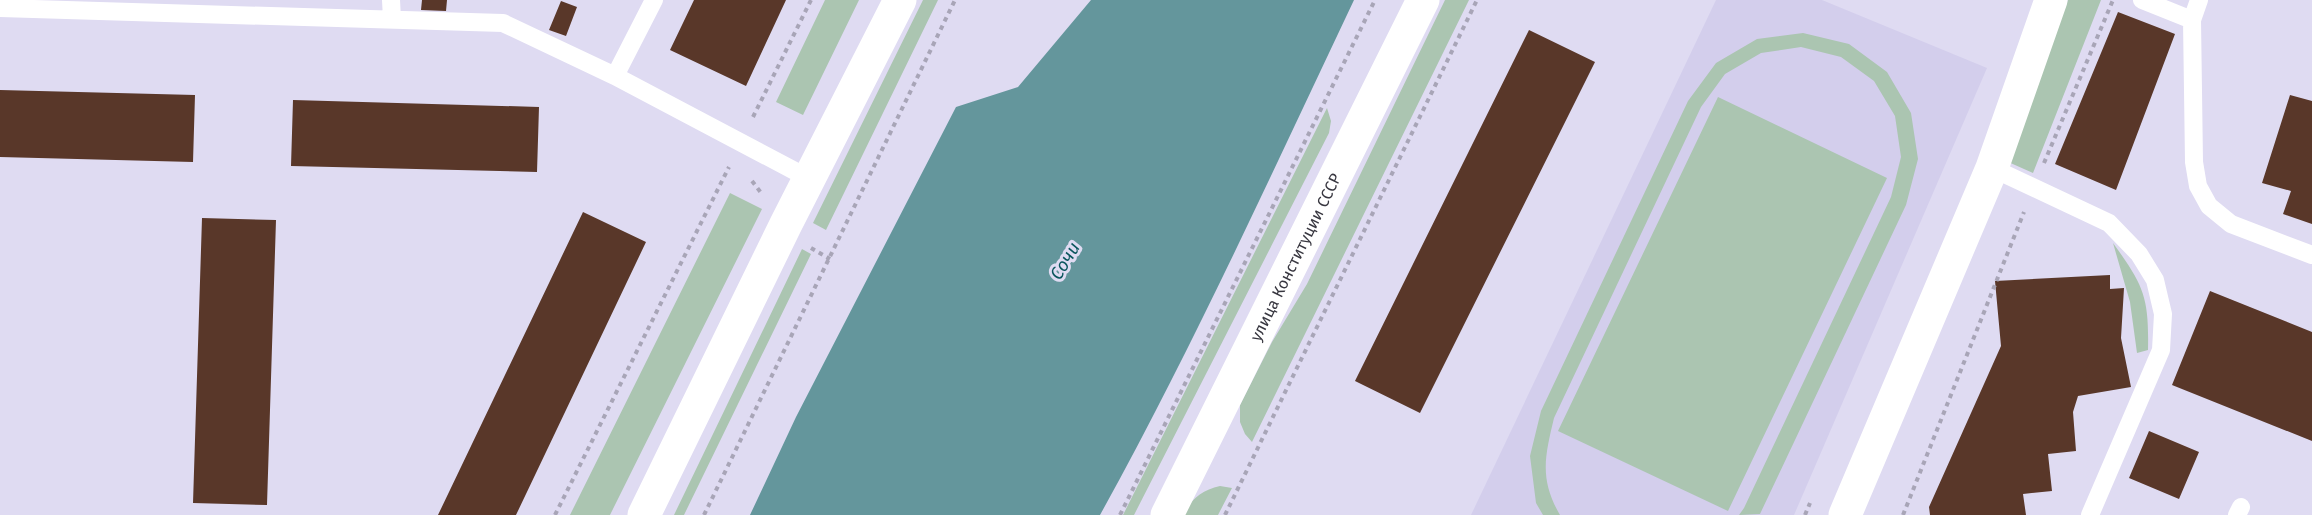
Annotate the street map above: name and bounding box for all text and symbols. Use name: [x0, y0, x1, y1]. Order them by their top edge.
street label: улица Конституции СССР: [1246, 170, 1345, 344]
water label: Сочи: [1045, 238, 1085, 284]

